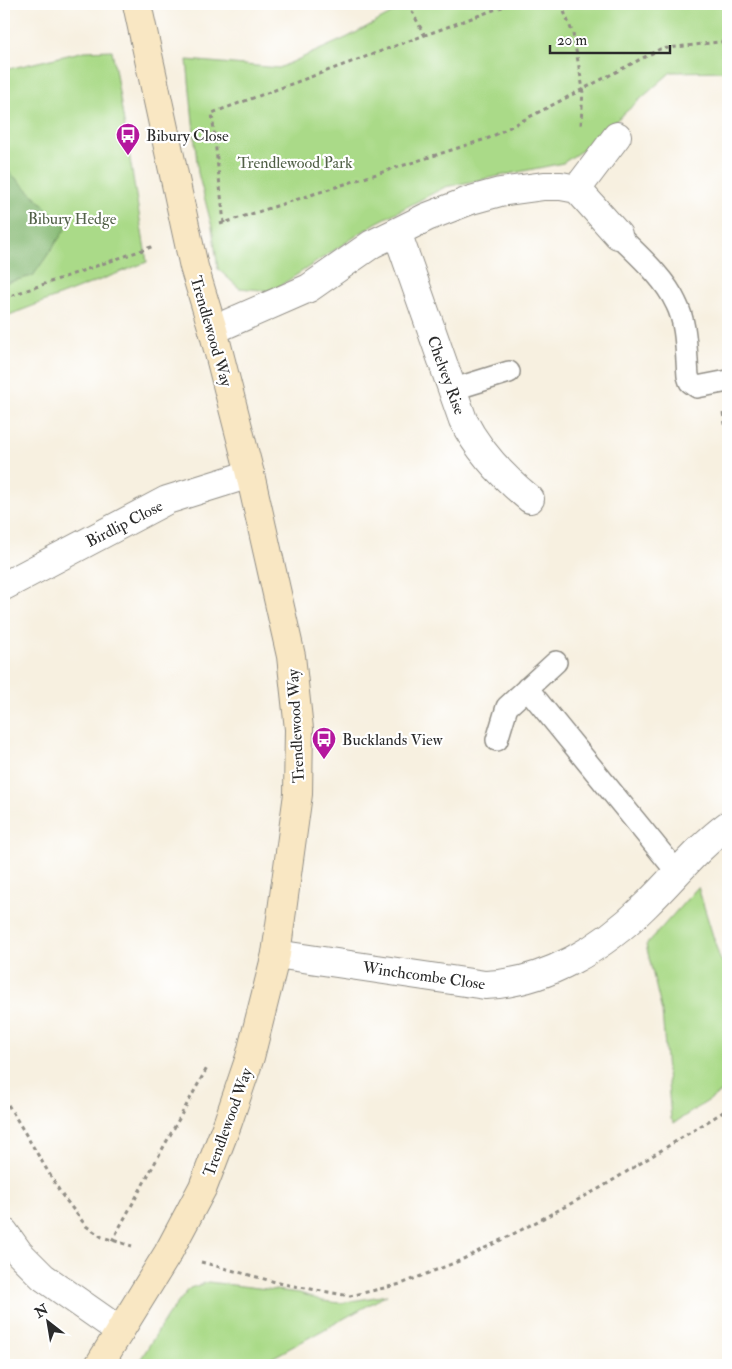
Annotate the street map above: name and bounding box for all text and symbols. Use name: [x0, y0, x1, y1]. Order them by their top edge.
scale bar: [550, 22, 670, 54]
text: 20 m: [557, 31, 587, 50]
bus stop icon: Bibury Close: [115, 122, 141, 156]
place label: Bibury Close: [146, 126, 229, 146]
park label: Trendlewood Park: [237, 153, 353, 173]
park label: Bibury Hedge: [27, 209, 117, 229]
street label: Trendlewood Way: [186, 274, 237, 390]
street label: Chelvey Rise: [423, 333, 470, 418]
street label: Birdlip Close: [83, 496, 167, 553]
street label: Trendlewood Way: [283, 667, 309, 784]
bus stop icon: Bucklands View: [311, 726, 337, 760]
place label: Bucklands View: [342, 730, 444, 750]
street label: Winchcombe Close: [360, 957, 487, 995]
street label: Trendlewood Way: [199, 1064, 257, 1179]
north arrow: [22, 1296, 72, 1346]
text: N: [31, 1301, 52, 1322]

